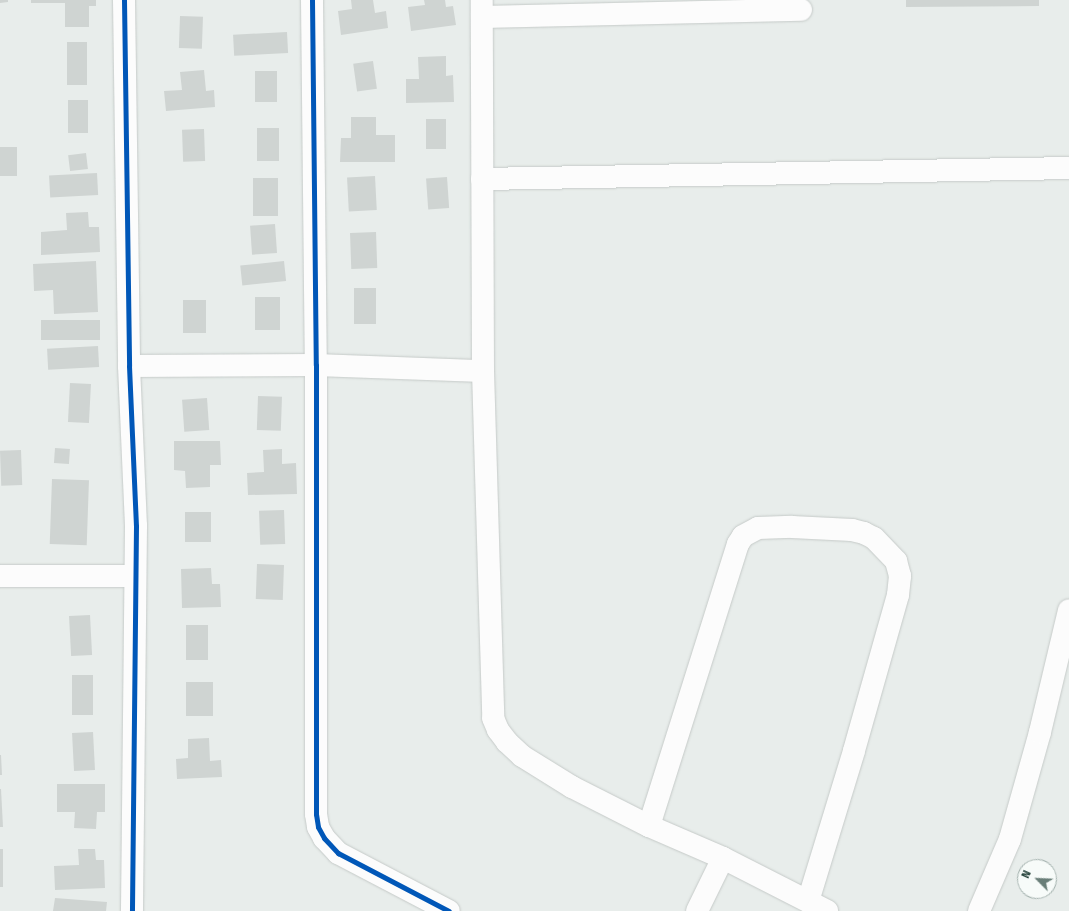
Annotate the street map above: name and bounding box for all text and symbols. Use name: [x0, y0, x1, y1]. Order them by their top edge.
north arrow: [1017, 859, 1057, 899]
text: N: [1019, 868, 1034, 880]

